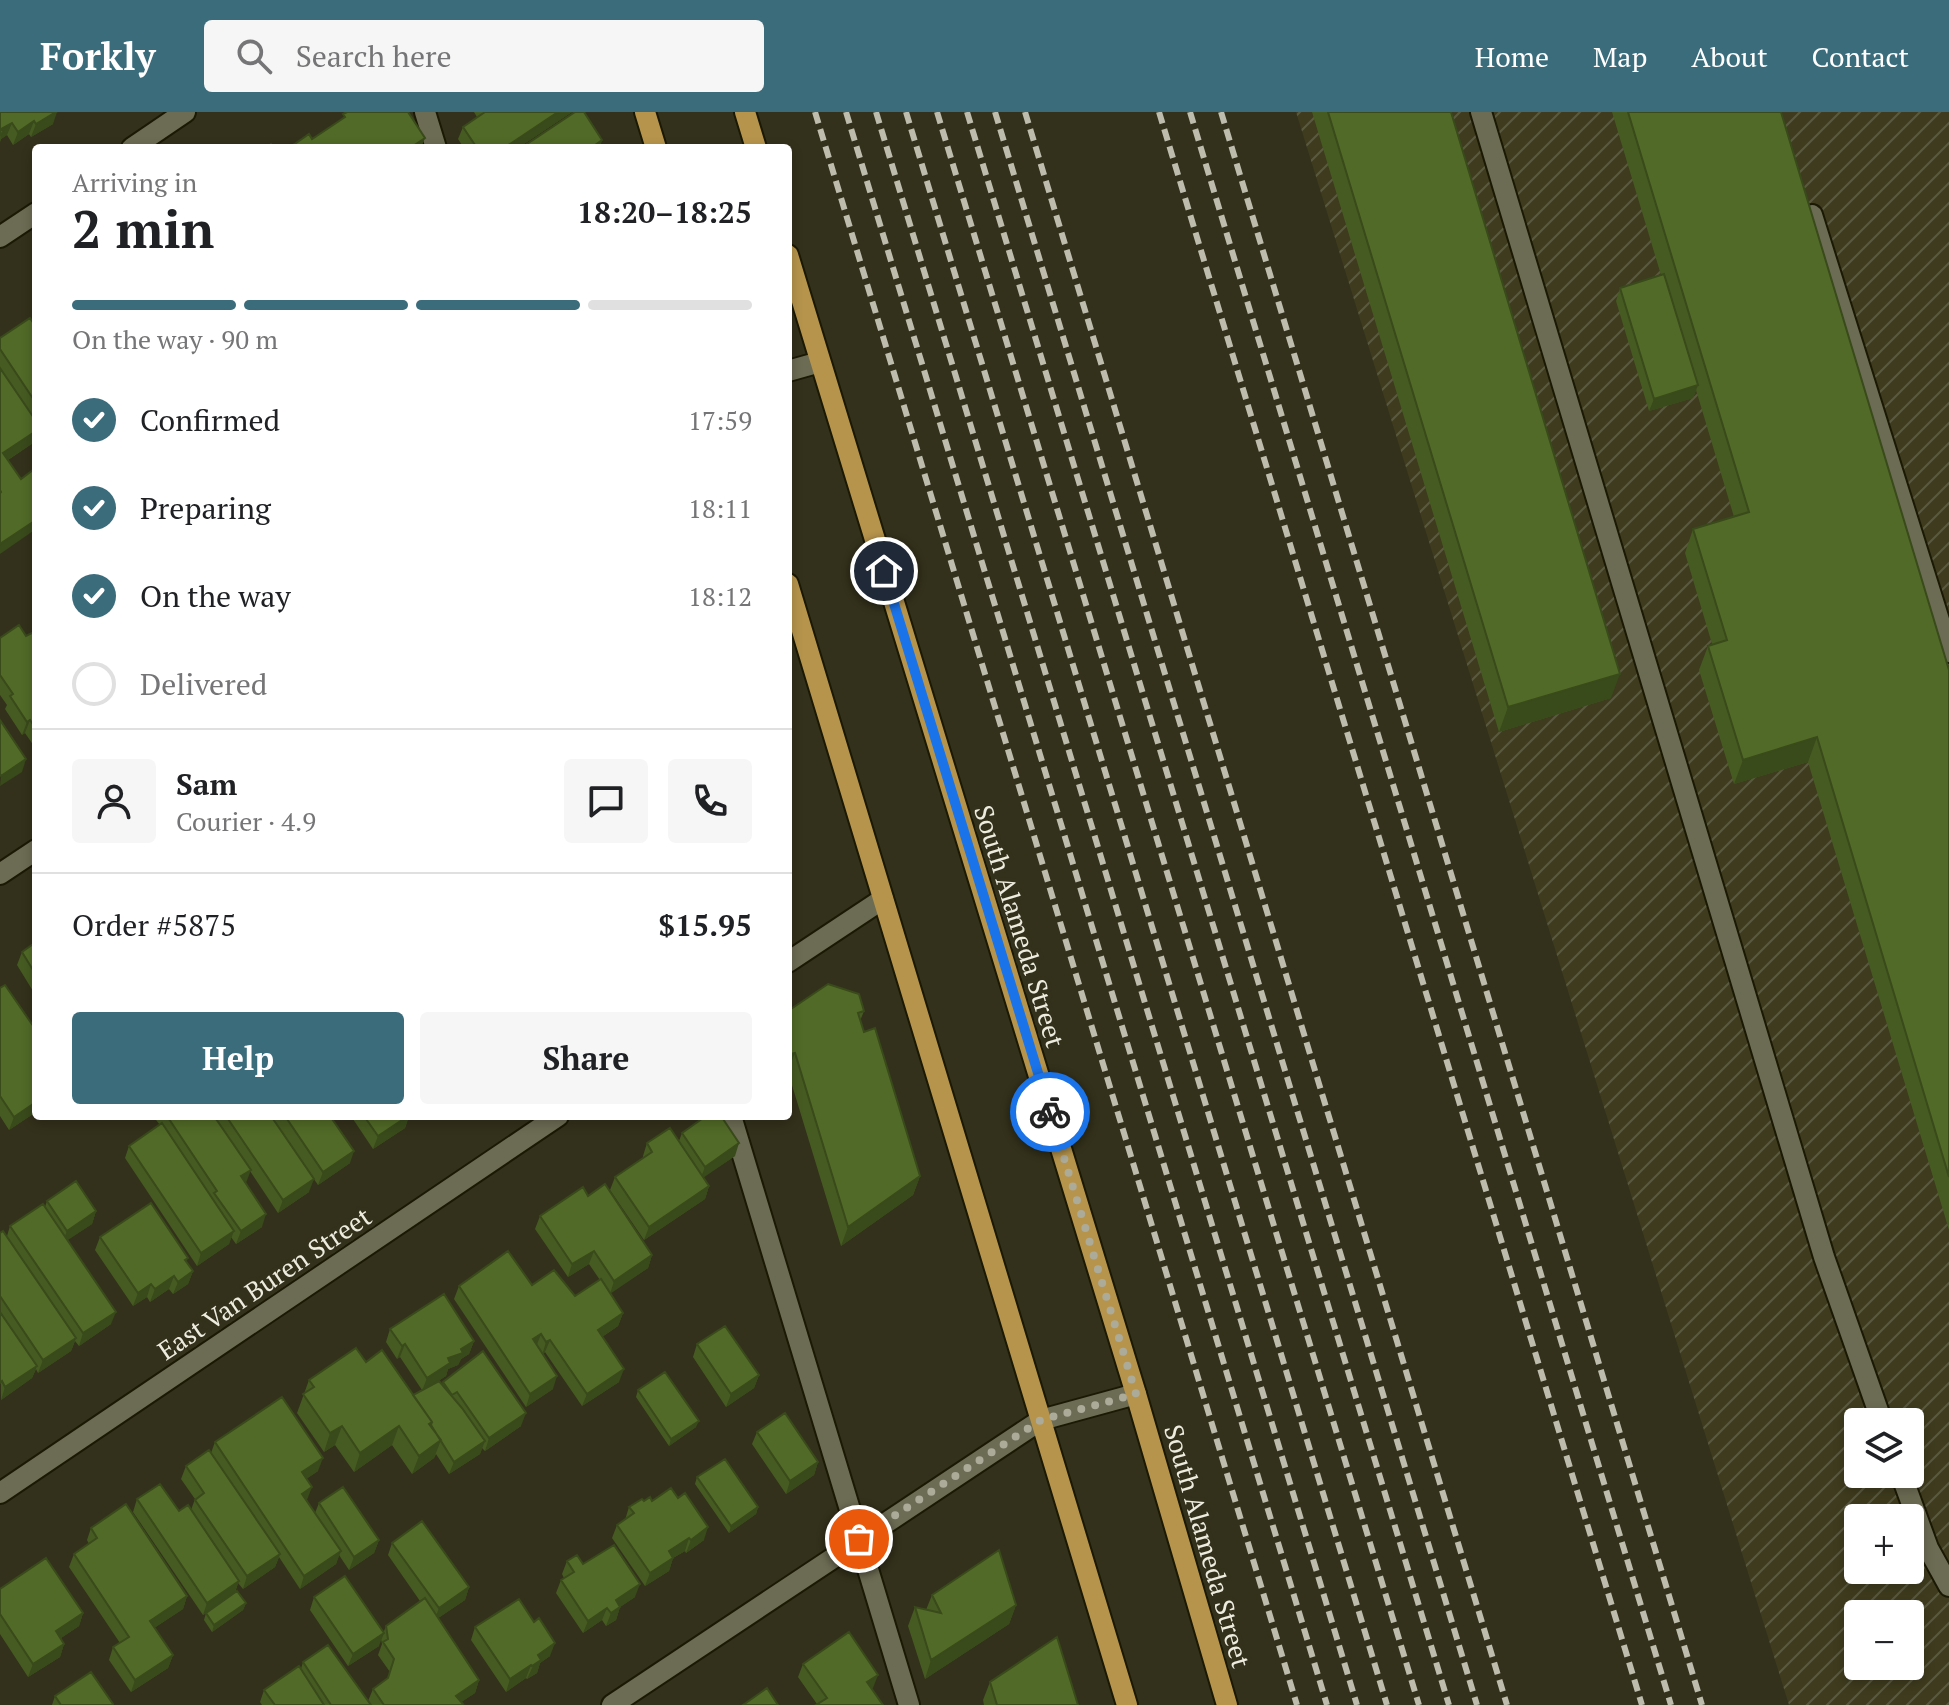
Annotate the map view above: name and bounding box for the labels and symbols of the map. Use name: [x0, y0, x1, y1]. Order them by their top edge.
pin: [850, 537, 918, 605]
street label: South Alameda Street: [967, 801, 1073, 1052]
courier: [1010, 1072, 1090, 1152]
street label: East Van Buren Street: [151, 1199, 378, 1367]
street label: South Alameda Street: [1157, 1420, 1259, 1672]
pin: [825, 1505, 893, 1573]

